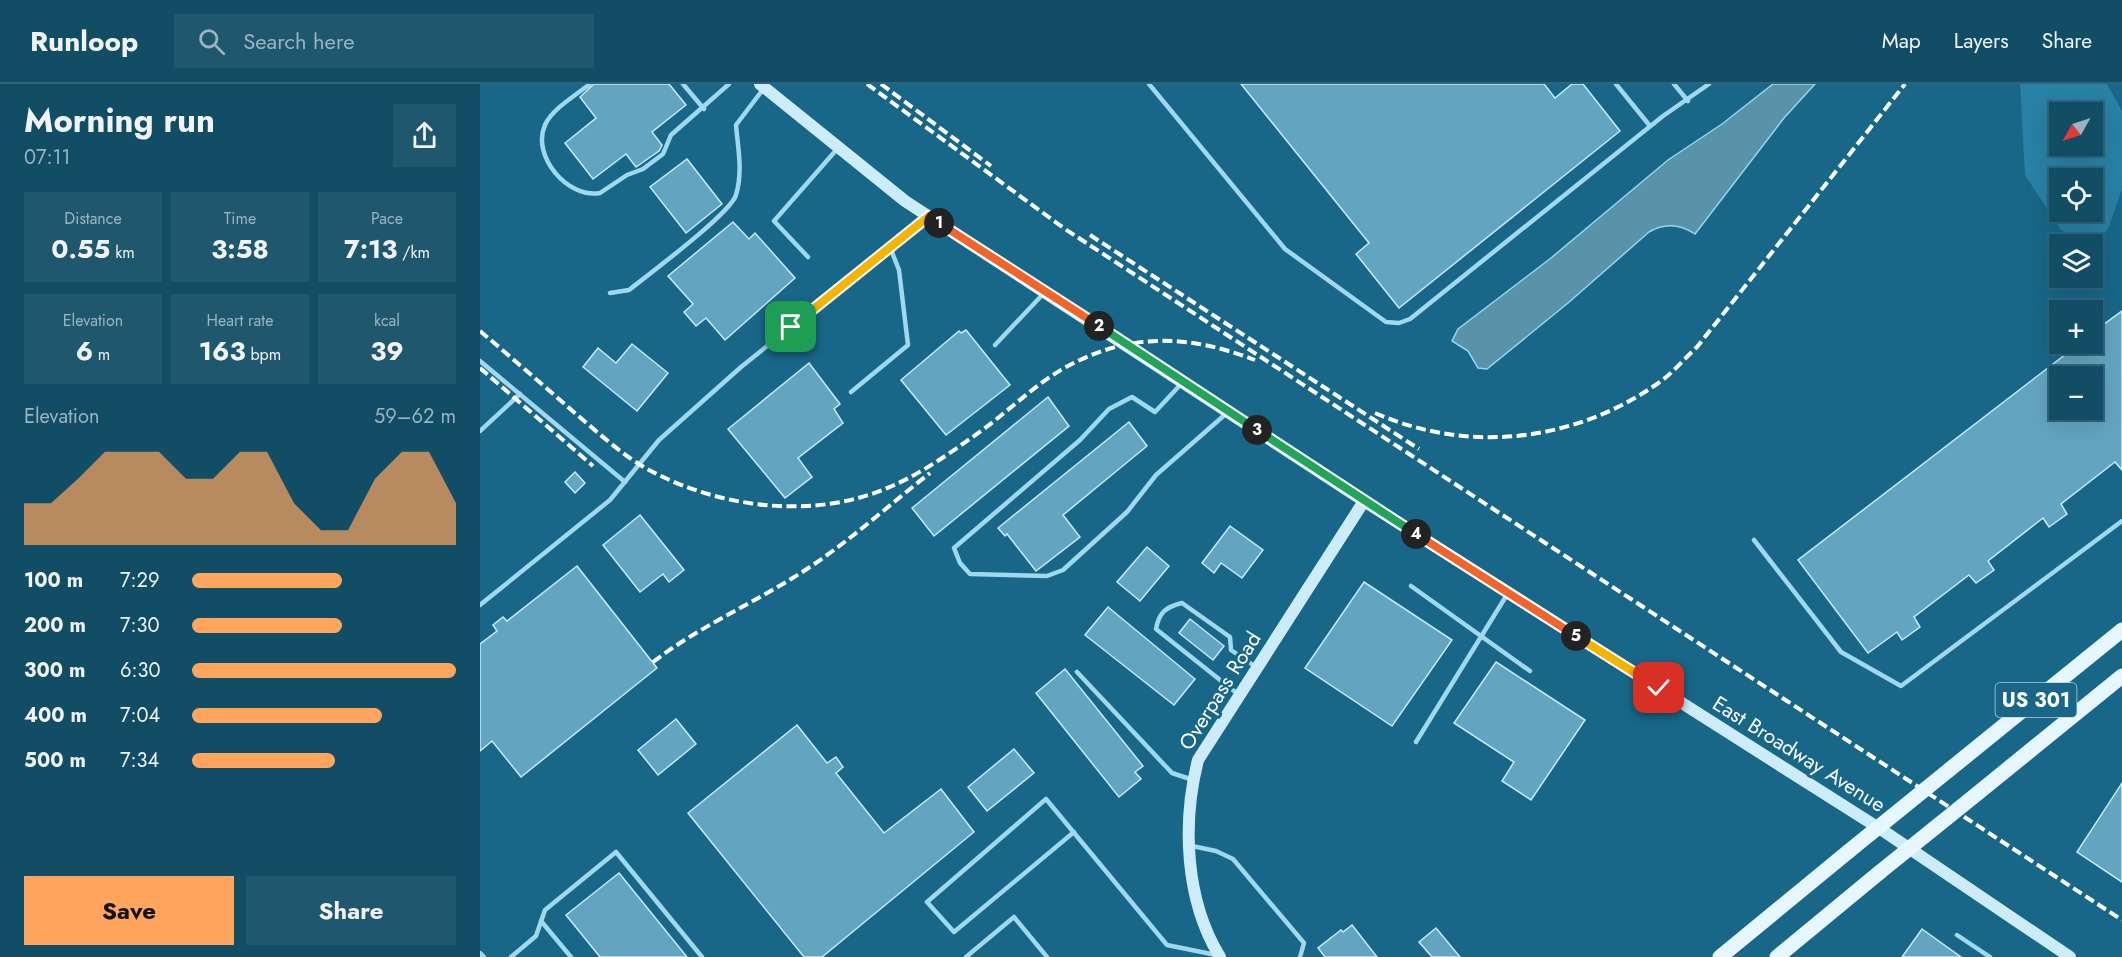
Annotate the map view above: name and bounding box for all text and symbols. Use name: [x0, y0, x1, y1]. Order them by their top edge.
search box: [174, 14, 594, 68]
text: Runloop: [30, 21, 138, 62]
icon: search: [195, 25, 228, 58]
text: Search here: [243, 25, 354, 57]
text: Map: [1882, 26, 1921, 56]
text: Layers: [1954, 26, 2009, 56]
text: Share: [2042, 26, 2092, 56]
text: Morning run: [24, 97, 215, 144]
north arrow: [2049, 102, 2103, 156]
map controls: [2049, 102, 2103, 420]
button: share: [393, 104, 456, 167]
text: 07:11: [24, 143, 71, 172]
button: locate: [2049, 168, 2103, 222]
text: Distance: [64, 207, 122, 230]
text: Time: [224, 207, 256, 230]
text: Pace: [371, 207, 403, 230]
pin: 1: [924, 208, 954, 238]
text: 1: [935, 211, 943, 234]
text: 0.55: [51, 230, 110, 268]
text: 3:58: [211, 230, 269, 268]
text: 7:13: [344, 230, 397, 268]
button: layers: [2049, 234, 2103, 288]
text: km: [110, 241, 135, 264]
text: /km: [397, 241, 430, 264]
button: +: [2049, 300, 2103, 354]
pin: [765, 301, 816, 352]
text: Elevation: [63, 309, 123, 332]
text: Heart rate: [207, 309, 273, 332]
text: kcal: [374, 309, 400, 332]
icon: arrive: [774, 310, 807, 343]
pin: 2: [1084, 311, 1114, 341]
text: 2: [1094, 314, 1104, 337]
text: 6: [76, 332, 93, 370]
text: 163: [199, 332, 246, 370]
text: 39: [370, 332, 404, 370]
text: m: [93, 343, 110, 366]
text: bpm: [246, 343, 281, 366]
button: −: [2049, 366, 2103, 420]
text: Elevation: [24, 402, 99, 431]
text: 59–62 m: [374, 402, 456, 431]
pin: 3: [1242, 415, 1272, 445]
text: 3: [1252, 418, 1262, 441]
pin: 4: [1401, 519, 1431, 549]
text: 4: [1410, 522, 1422, 545]
text: 100 m: [24, 566, 83, 595]
text: 7:29: [120, 566, 159, 595]
text: 200 m: [24, 611, 86, 640]
text: 7:30: [120, 611, 159, 640]
pin: 5: [1561, 621, 1591, 651]
text: 5: [1571, 624, 1581, 647]
street label: Overpass Road: [1172, 626, 1268, 756]
text: 300 m: [24, 656, 85, 685]
text: 6:30: [120, 656, 160, 685]
pin: [1633, 662, 1684, 713]
icon: check: [1642, 671, 1675, 704]
road number: US 301: [1996, 683, 2076, 717]
street label: East Broadway Avenue: [1707, 689, 1891, 819]
text: 400 m: [24, 701, 87, 730]
text: 7:04: [120, 701, 160, 730]
text: 500 m: [24, 746, 86, 775]
text: 7:34: [120, 746, 159, 775]
button: Save: [24, 876, 234, 945]
button: Share: [246, 876, 456, 945]

